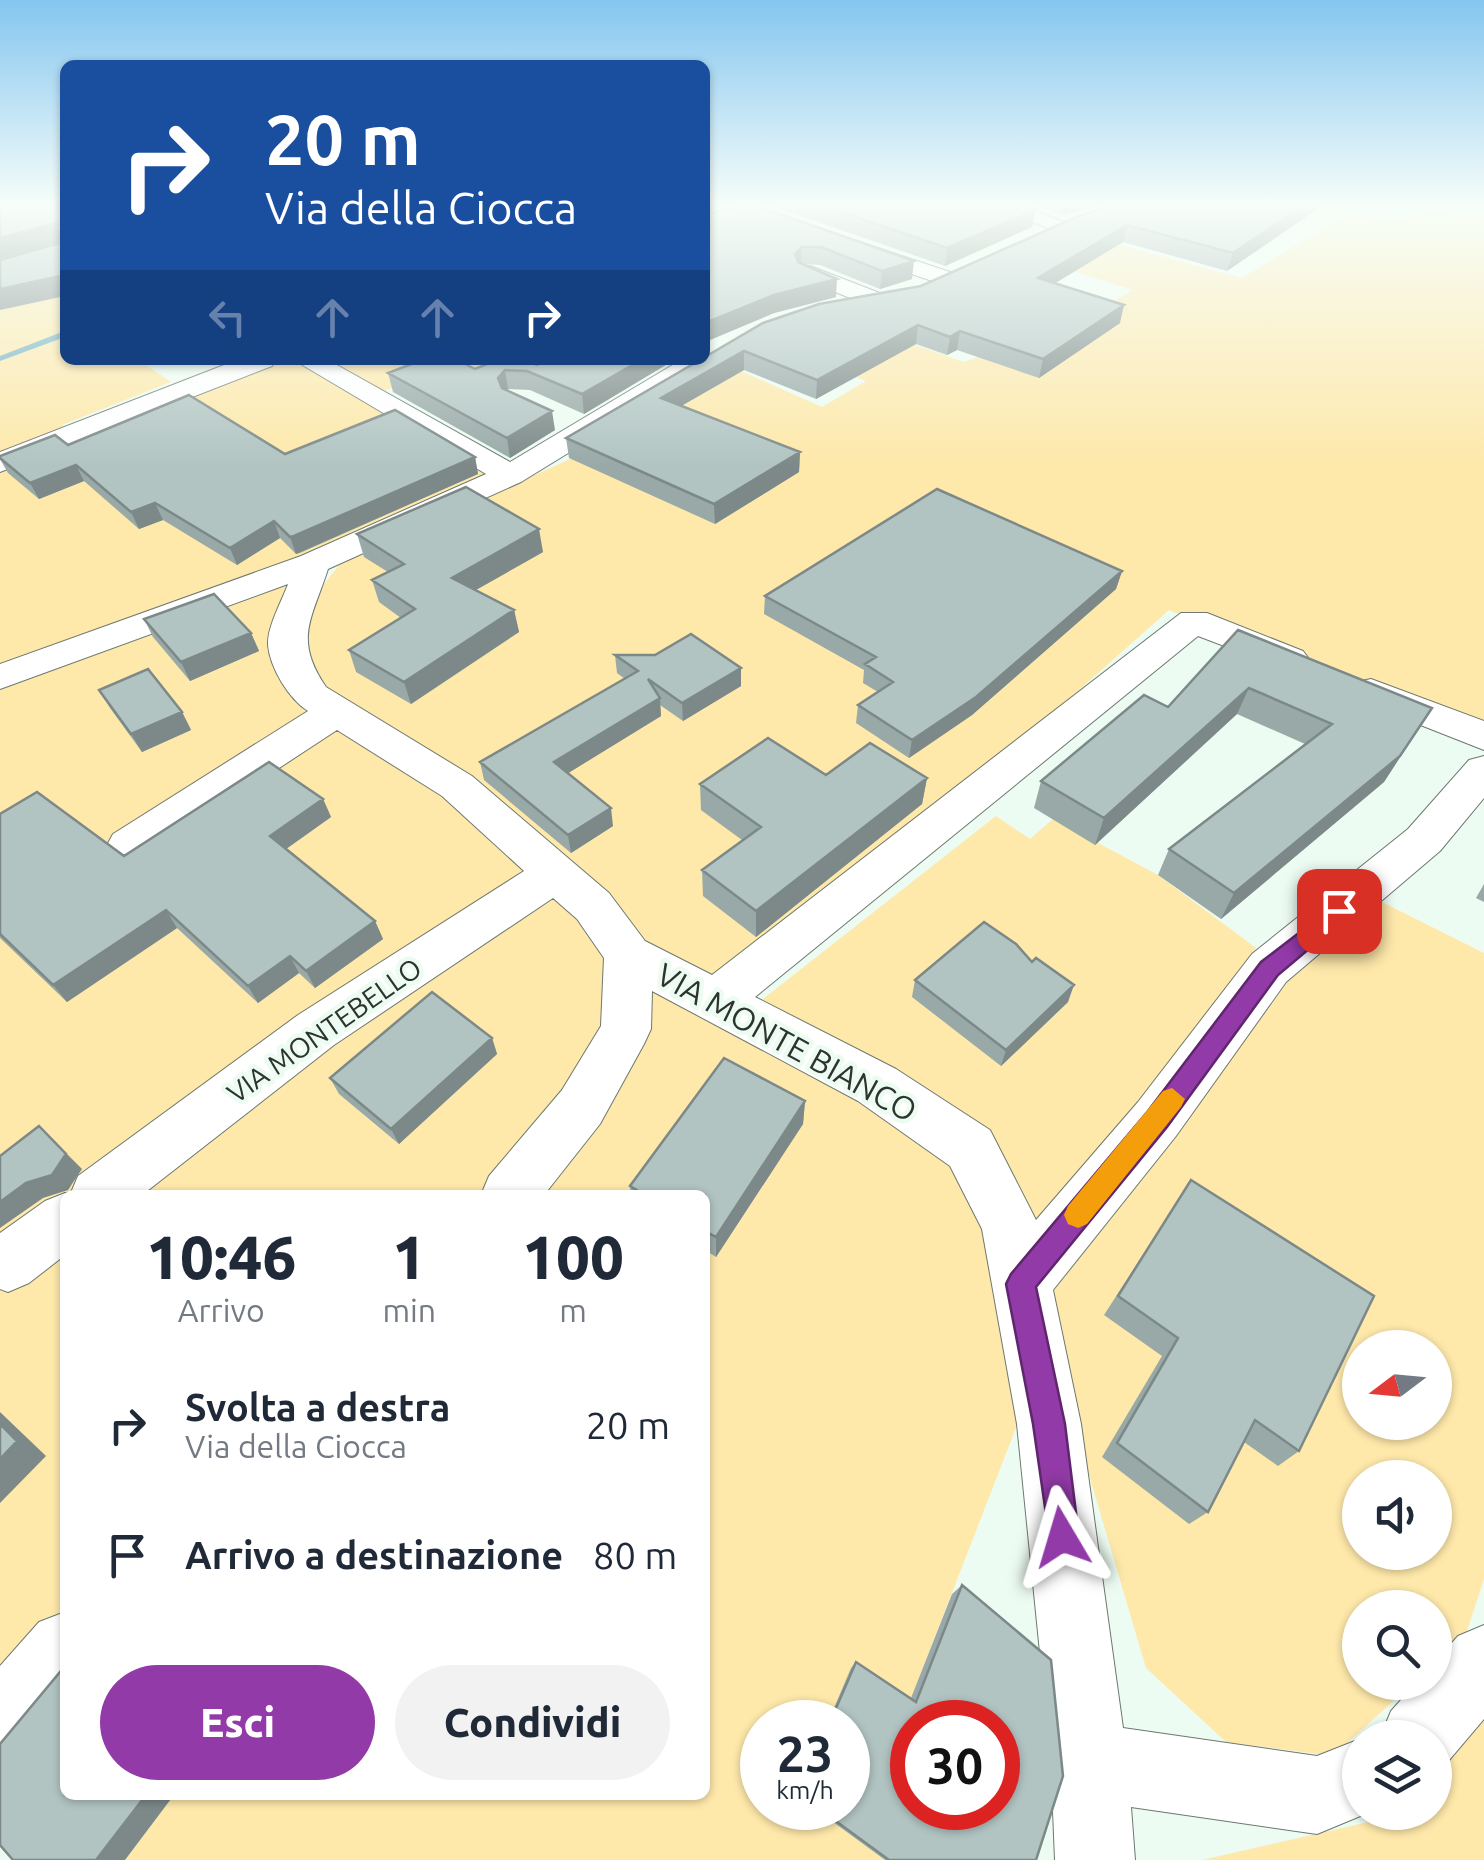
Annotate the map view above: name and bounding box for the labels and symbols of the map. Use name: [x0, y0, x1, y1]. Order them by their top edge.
pin: [1297, 869, 1382, 954]
street label: VIA MONTEBELLO: [221, 951, 427, 1109]
street label: VIA MONTE BIANCO: [651, 956, 923, 1128]
north arrow: [1342, 1330, 1452, 1440]
position arrow: [1010, 1485, 1114, 1589]
speed limit sign: 30: [890, 1700, 1020, 1830]

